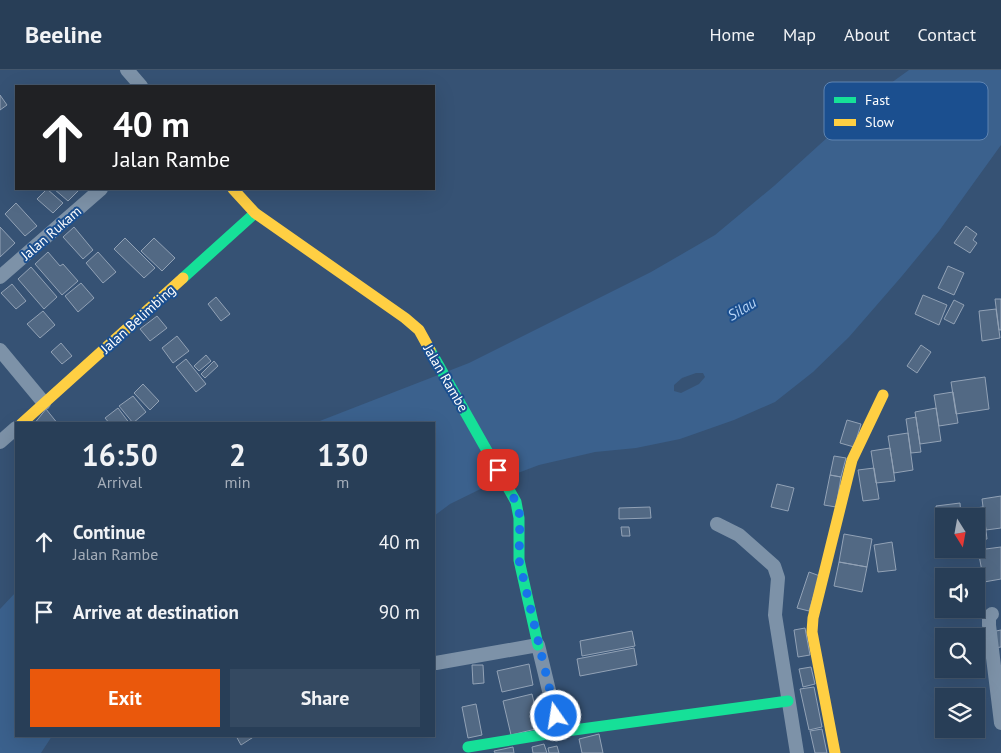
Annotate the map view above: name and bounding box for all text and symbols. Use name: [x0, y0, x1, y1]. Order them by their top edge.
text: Beeline: [25, 19, 102, 50]
text: Home: [709, 23, 755, 46]
text: Map: [783, 23, 816, 46]
text: About: [844, 23, 890, 46]
text: Contact: [918, 23, 976, 46]
legend: [824, 82, 988, 140]
text: Fast: [865, 91, 890, 109]
text: 40 m: [113, 101, 190, 147]
icon: ahead: [30, 105, 95, 170]
text: Slow: [865, 113, 895, 131]
text: Jalan Rambe: [113, 145, 230, 173]
street label: Jalan Rukam: [16, 202, 85, 265]
street label: Jalan Belimbing: [96, 281, 179, 358]
water label: Silau: [724, 292, 760, 325]
street label: Jalan Rambe: [419, 340, 472, 415]
text: 16:50: [82, 435, 158, 474]
text: 2: [229, 435, 246, 474]
text: 130: [317, 435, 368, 474]
pin: [477, 449, 519, 491]
icon: arrive: [484, 456, 512, 484]
text: Arrival: [97, 472, 142, 492]
text: min: [225, 472, 251, 492]
text: m: [336, 472, 349, 492]
north arrow: [935, 508, 985, 558]
map controls: [935, 508, 985, 738]
text: Continue: [73, 520, 145, 544]
icon: ahead: [30, 528, 58, 556]
text: 40 m: [379, 530, 420, 554]
text: Jalan Rambe: [73, 544, 158, 564]
button: sound: [935, 568, 985, 618]
icon: arrive: [30, 598, 58, 626]
text: Arrive at destination: [73, 600, 239, 624]
text: 90 m: [379, 600, 420, 624]
button: search: [935, 628, 985, 678]
button: Exit: [30, 669, 220, 727]
button: Share: [230, 669, 420, 727]
button: layers: [935, 688, 985, 738]
position arrow: [529, 689, 581, 741]

